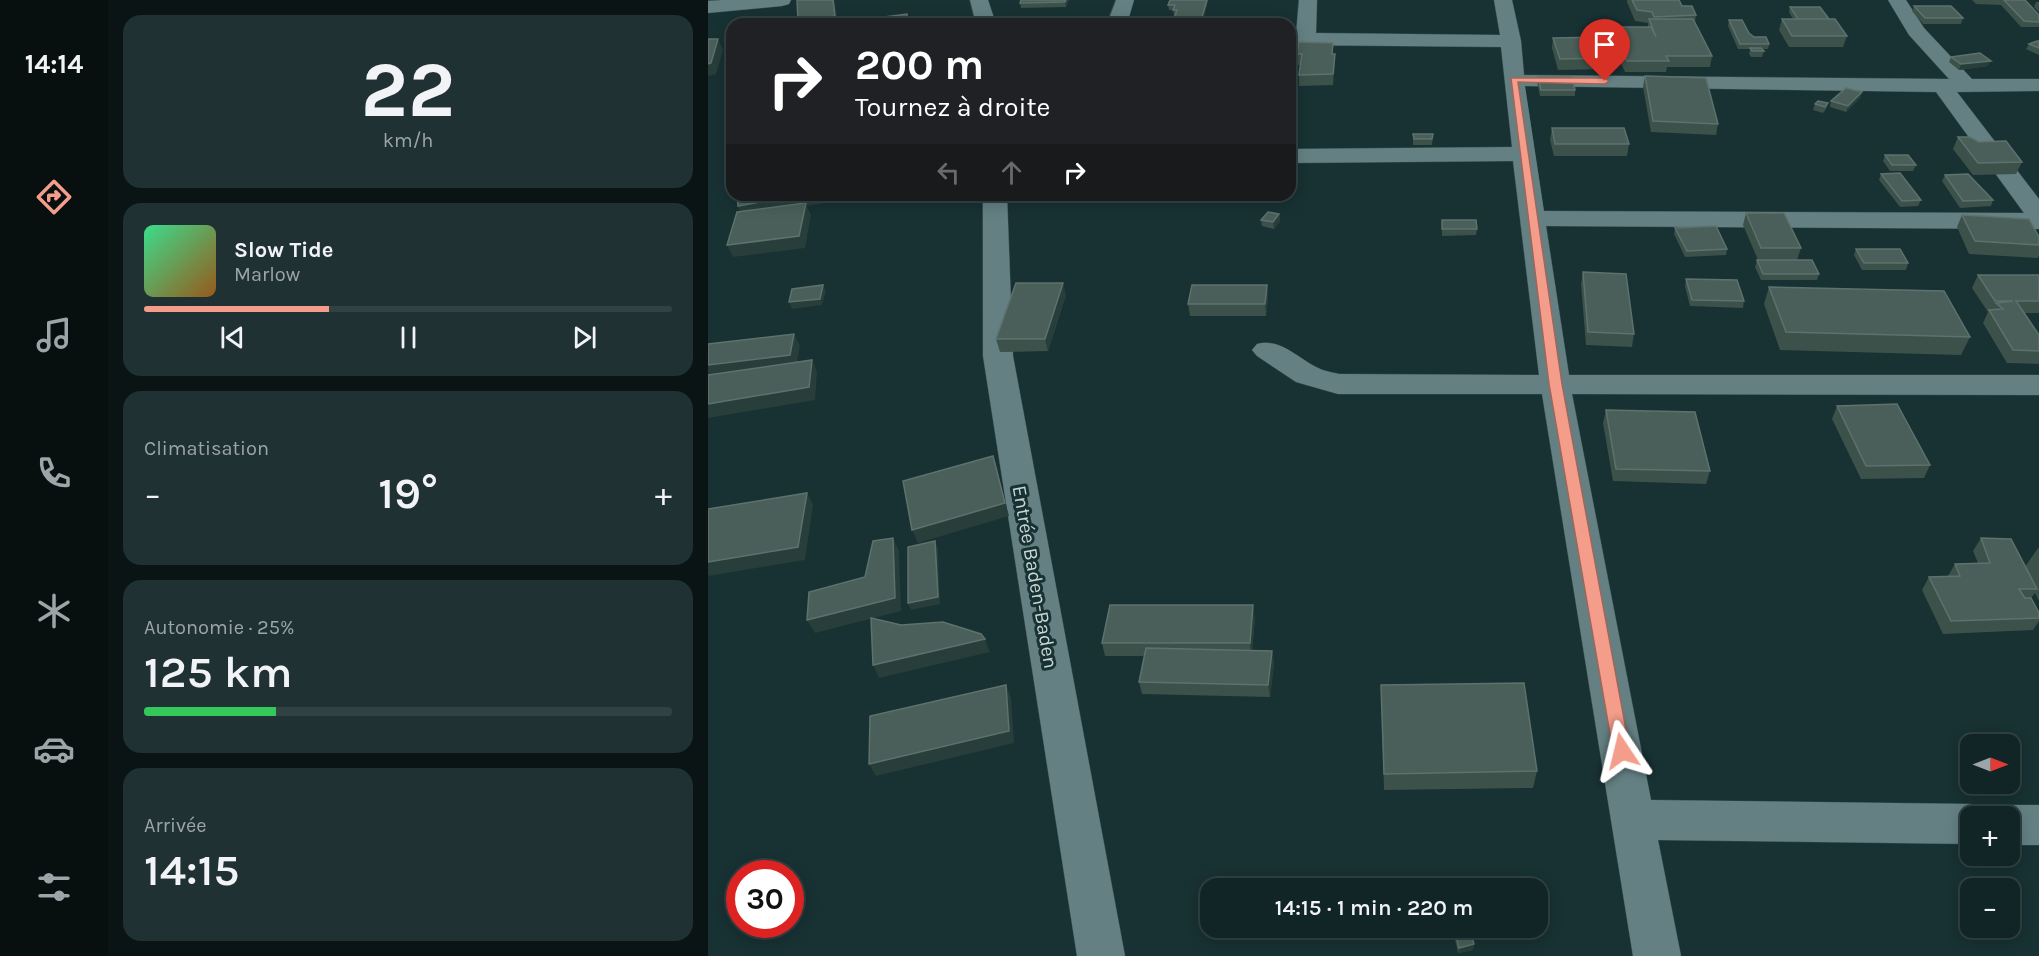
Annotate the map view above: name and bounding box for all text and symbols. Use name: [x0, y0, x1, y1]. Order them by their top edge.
pin: [1579, 19, 1630, 81]
icon: arrive: [1588, 28, 1621, 61]
text: 200 m: [855, 40, 984, 90]
icon: right: [756, 42, 834, 120]
text: 22: [361, 44, 455, 136]
text: 14:14: [25, 48, 83, 80]
text: Tournez à droite: [855, 91, 1050, 123]
text: km/h: [383, 129, 433, 152]
icon: left: [932, 156, 965, 189]
icon: ahead: [995, 156, 1028, 189]
icon: right: [1058, 156, 1091, 189]
icon: directions: [33, 176, 75, 218]
text: Slow Tide: [234, 237, 334, 263]
text: Marlow: [234, 263, 300, 286]
icon: music: [33, 314, 75, 356]
icon: previous: [216, 321, 249, 354]
icon: pause: [392, 321, 425, 354]
icon: next: [568, 321, 601, 354]
text: Climatisation: [144, 437, 269, 460]
icon: phone: [33, 452, 75, 494]
text: 19°: [378, 467, 438, 519]
text: −: [144, 475, 161, 513]
text: +: [655, 475, 672, 513]
street label: Entrée Baden-Baden: [1008, 484, 1062, 670]
icon: climate: [33, 590, 75, 632]
text: Autonomie · 25%: [144, 616, 294, 639]
text: 125 km: [144, 646, 293, 698]
position arrow: [1590, 719, 1654, 783]
icon: car: [33, 728, 75, 770]
north arrow: [1960, 734, 2020, 794]
map controls: [1960, 734, 2020, 938]
button: +: [1960, 806, 2020, 866]
text: Arrivée: [144, 814, 207, 837]
text: 14:15: [144, 844, 239, 896]
speed limit sign: 30: [726, 860, 804, 938]
icon: filters: [33, 866, 75, 908]
button: −: [1960, 878, 2020, 938]
text: 14:15 · 1 min · 220 m: [1275, 895, 1473, 921]

